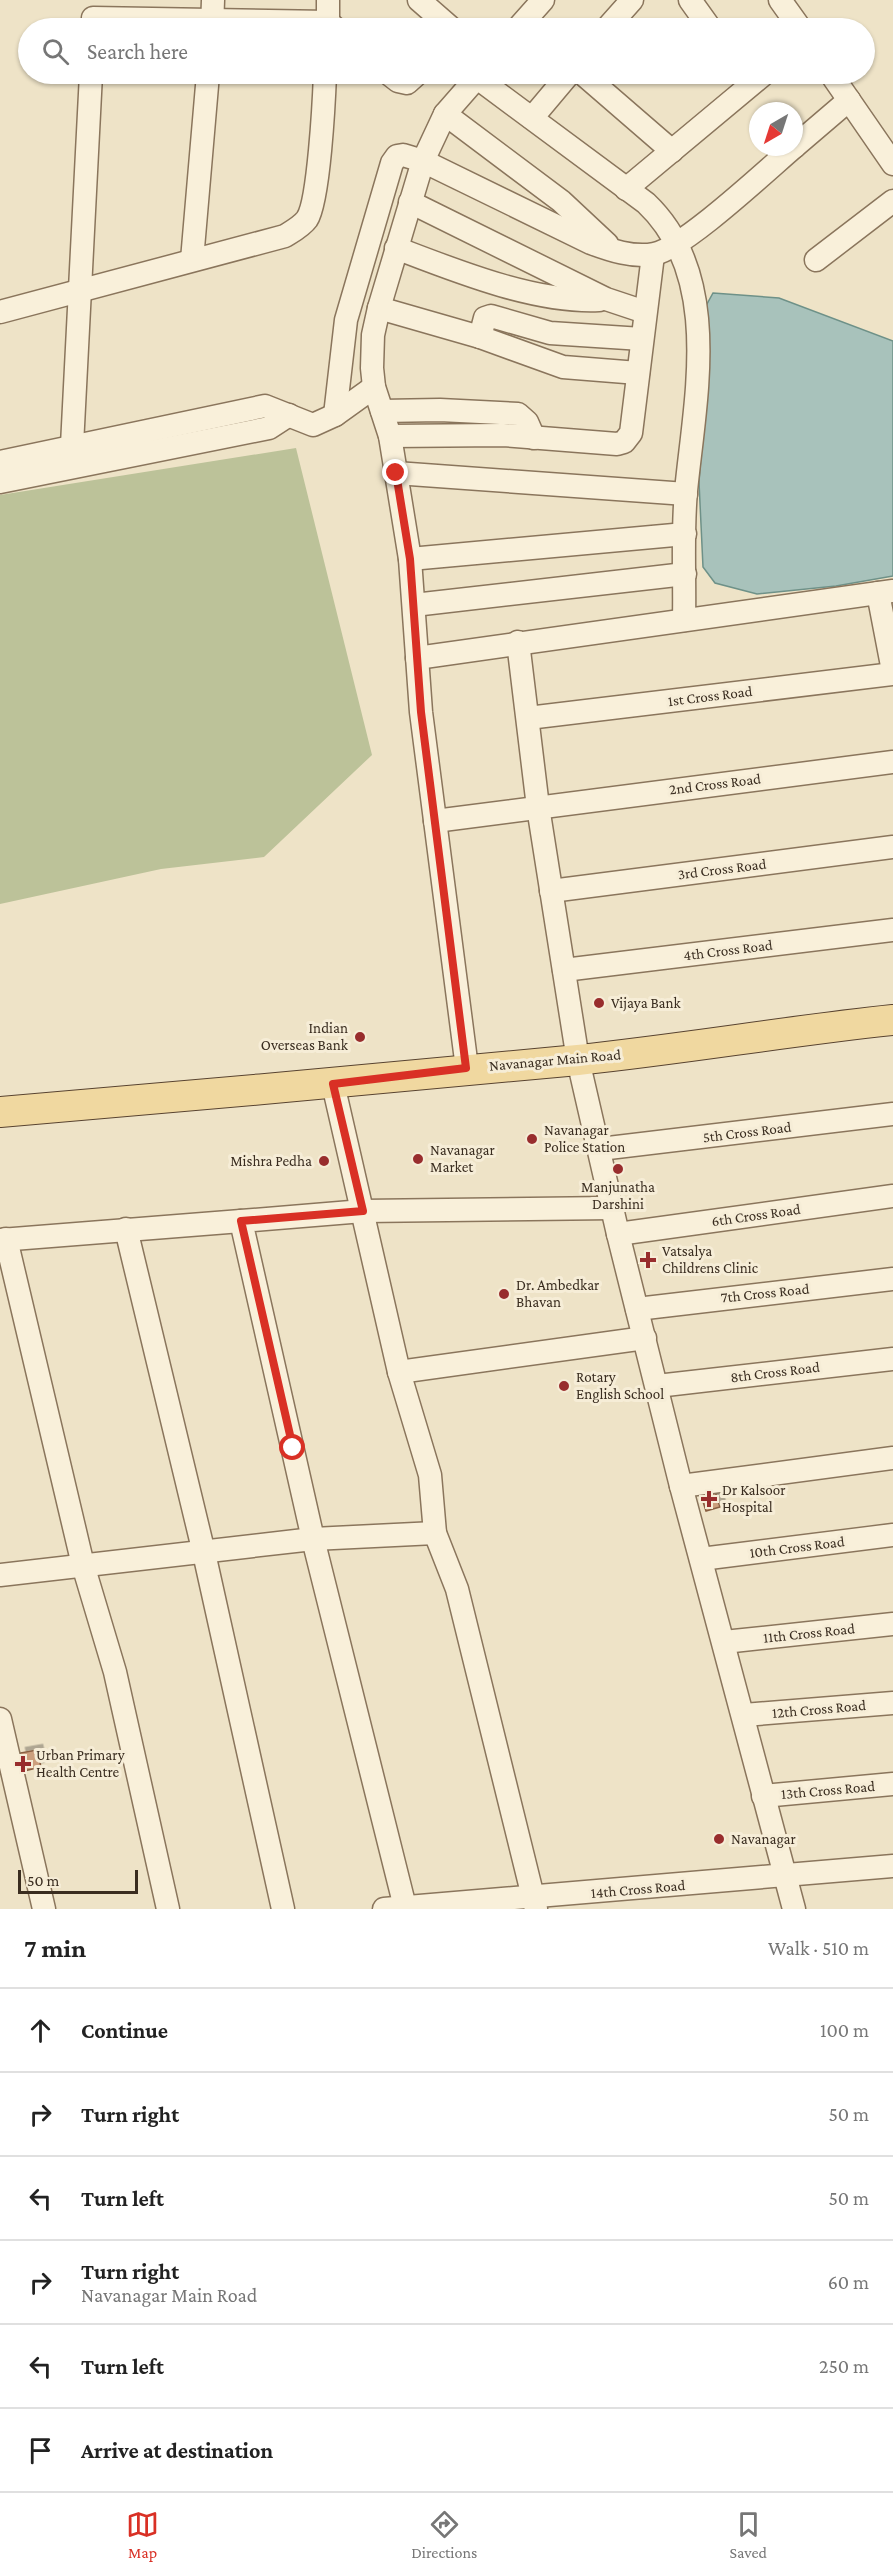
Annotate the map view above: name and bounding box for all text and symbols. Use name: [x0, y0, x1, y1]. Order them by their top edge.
search box: [18, 18, 875, 84]
icon: search: [39, 35, 72, 68]
text: Search here: [87, 39, 188, 64]
north arrow: [749, 102, 803, 156]
route end: [382, 459, 408, 485]
street label: 1st Cross Road: [667, 683, 753, 709]
street label: 2nd Cross Road: [668, 770, 762, 798]
street label: 3rd Cross Road: [677, 856, 767, 882]
street label: 4th Cross Road: [682, 937, 774, 963]
place label: Vijaya Bank: [611, 995, 682, 1012]
marker: Vijaya Bank: [592, 996, 606, 1010]
place label: Indian Overseas Bank: [261, 1020, 349, 1053]
marker: Indian Overseas Bank: [353, 1030, 367, 1044]
street label: Navanagar Main Road: [488, 1046, 622, 1075]
street label: 5th Cross Road: [702, 1119, 792, 1145]
place label: Navanagar Police Station: [544, 1122, 625, 1155]
marker: Navanagar Police Station: [525, 1132, 539, 1146]
place label: Navanagar Market: [430, 1142, 496, 1175]
marker: Navanagar Market: [411, 1152, 425, 1166]
place label: Mishra Pedha: [230, 1153, 312, 1169]
marker: Mishra Pedha: [317, 1154, 331, 1168]
marker: Manjunatha Darshini: [611, 1162, 625, 1176]
place label: Manjunatha Darshini: [581, 1179, 655, 1212]
street label: 6th Cross Road: [710, 1201, 802, 1229]
place label: Vatsalya Childrens Clinic: [662, 1243, 759, 1276]
marker: Vatsalya Childrens Clinic: [639, 1251, 657, 1269]
place label: Dr. Ambedkar Bhavan: [516, 1277, 600, 1310]
street label: 7th Cross Road: [720, 1280, 810, 1306]
marker: Dr. Ambedkar Bhavan: [497, 1287, 511, 1301]
street label: 8th Cross Road: [729, 1359, 821, 1385]
place label: Rotary English School: [576, 1369, 664, 1403]
marker: Rotary English School: [557, 1379, 571, 1393]
route start: [279, 1434, 305, 1460]
place label: Dr Kalsoor Hospital: [722, 1482, 786, 1516]
marker: Dr Kalsoor Hospital: [700, 1490, 718, 1508]
street label: 10th Cross Road: [749, 1533, 846, 1561]
street label: 11th Cross Road: [762, 1620, 856, 1646]
street label: 12th Cross Road: [771, 1697, 867, 1721]
place label: Urban Primary Health Centre: [36, 1747, 125, 1780]
marker: Urban Primary Health Centre: [14, 1755, 32, 1773]
street label: 13th Cross Road: [780, 1778, 876, 1802]
place label: Navanagar: [731, 1831, 797, 1848]
marker: Navanagar: [712, 1832, 726, 1846]
scale bar: [18, 1867, 138, 1894]
text: 50 m: [27, 1872, 59, 1889]
street label: 14th Cross Road: [590, 1877, 686, 1901]
text: 7 min: [24, 1934, 86, 1963]
text: Walk · 510 m: [768, 1937, 869, 1959]
icon: ahead: [24, 2014, 57, 2047]
text: Continue: [81, 2018, 168, 2043]
text: 100 m: [820, 2019, 869, 2041]
icon: right: [24, 2098, 57, 2131]
text: Turn right: [81, 2102, 179, 2127]
text: 50 m: [828, 2103, 869, 2125]
icon: left: [24, 2182, 57, 2215]
text: Turn left: [81, 2186, 164, 2211]
text: 50 m: [828, 2187, 869, 2209]
text: Turn right: [81, 2259, 179, 2284]
icon: right: [24, 2266, 57, 2299]
text: 60 m: [828, 2271, 869, 2293]
text: Navanagar Main Road: [81, 2284, 257, 2306]
icon: left: [24, 2350, 57, 2383]
text: Turn left: [81, 2354, 164, 2379]
text: 250 m: [819, 2355, 869, 2377]
icon: arrive: [24, 2434, 57, 2467]
text: Arrive at destination: [81, 2438, 273, 2463]
tab: Map: [126, 2508, 159, 2561]
tab: Directions: [411, 2508, 477, 2561]
tab: Saved: [729, 2508, 767, 2561]

